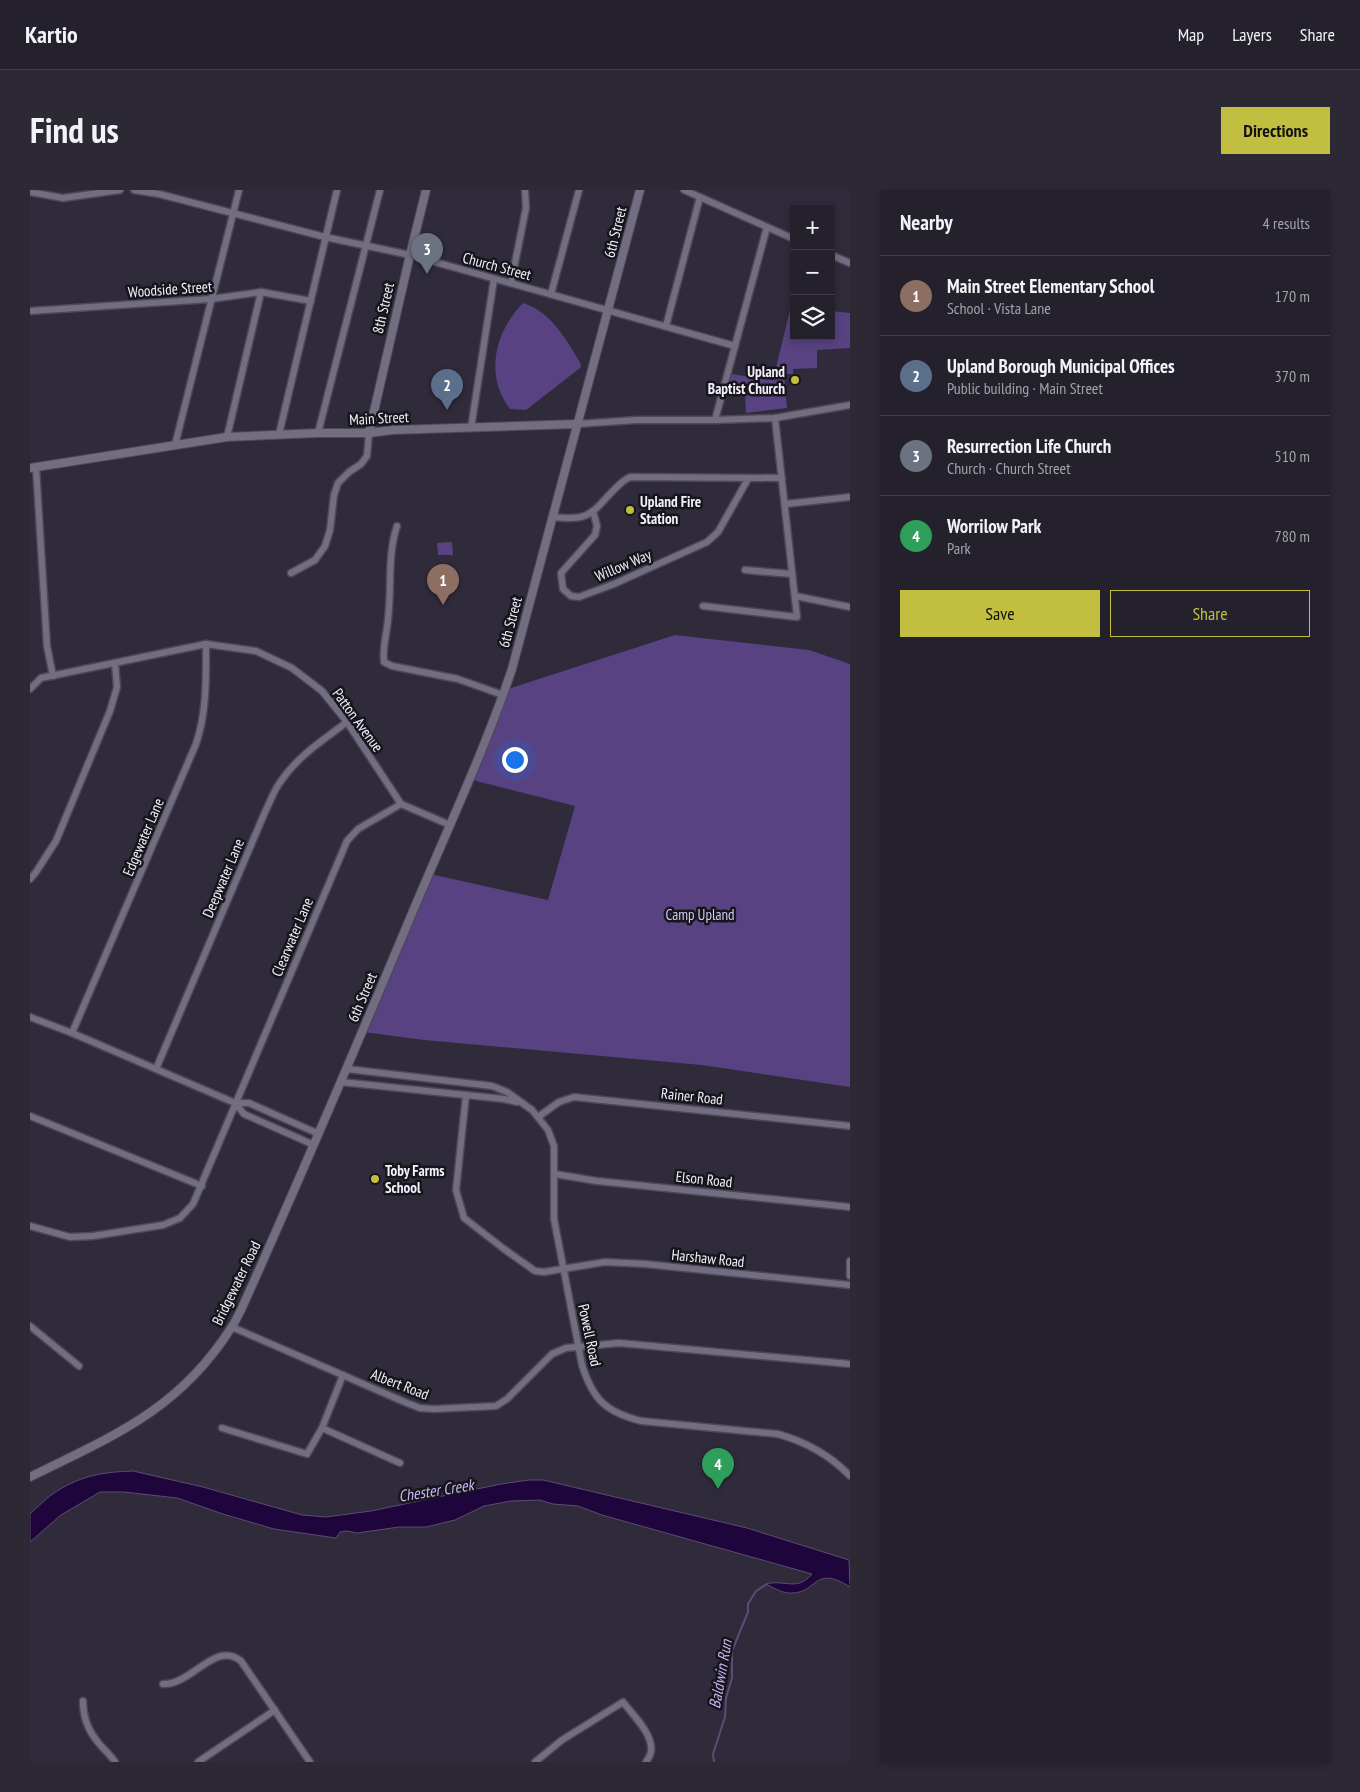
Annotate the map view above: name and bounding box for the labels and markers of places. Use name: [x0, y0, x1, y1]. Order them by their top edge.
pin: 3: [411, 233, 443, 274]
place label: Upland Baptist Church: [708, 362, 785, 398]
pin: 2: [431, 369, 463, 410]
marker: Upland Baptist Church: [789, 374, 801, 386]
place label: Upland Fire Station: [640, 492, 701, 528]
marker: Upland Fire Station: [624, 504, 636, 516]
pin: 1: [427, 564, 459, 605]
place label: Toby Farms School: [385, 1161, 444, 1197]
marker: Toby Farms School: [369, 1173, 381, 1185]
pin: 4: [702, 1448, 734, 1489]

